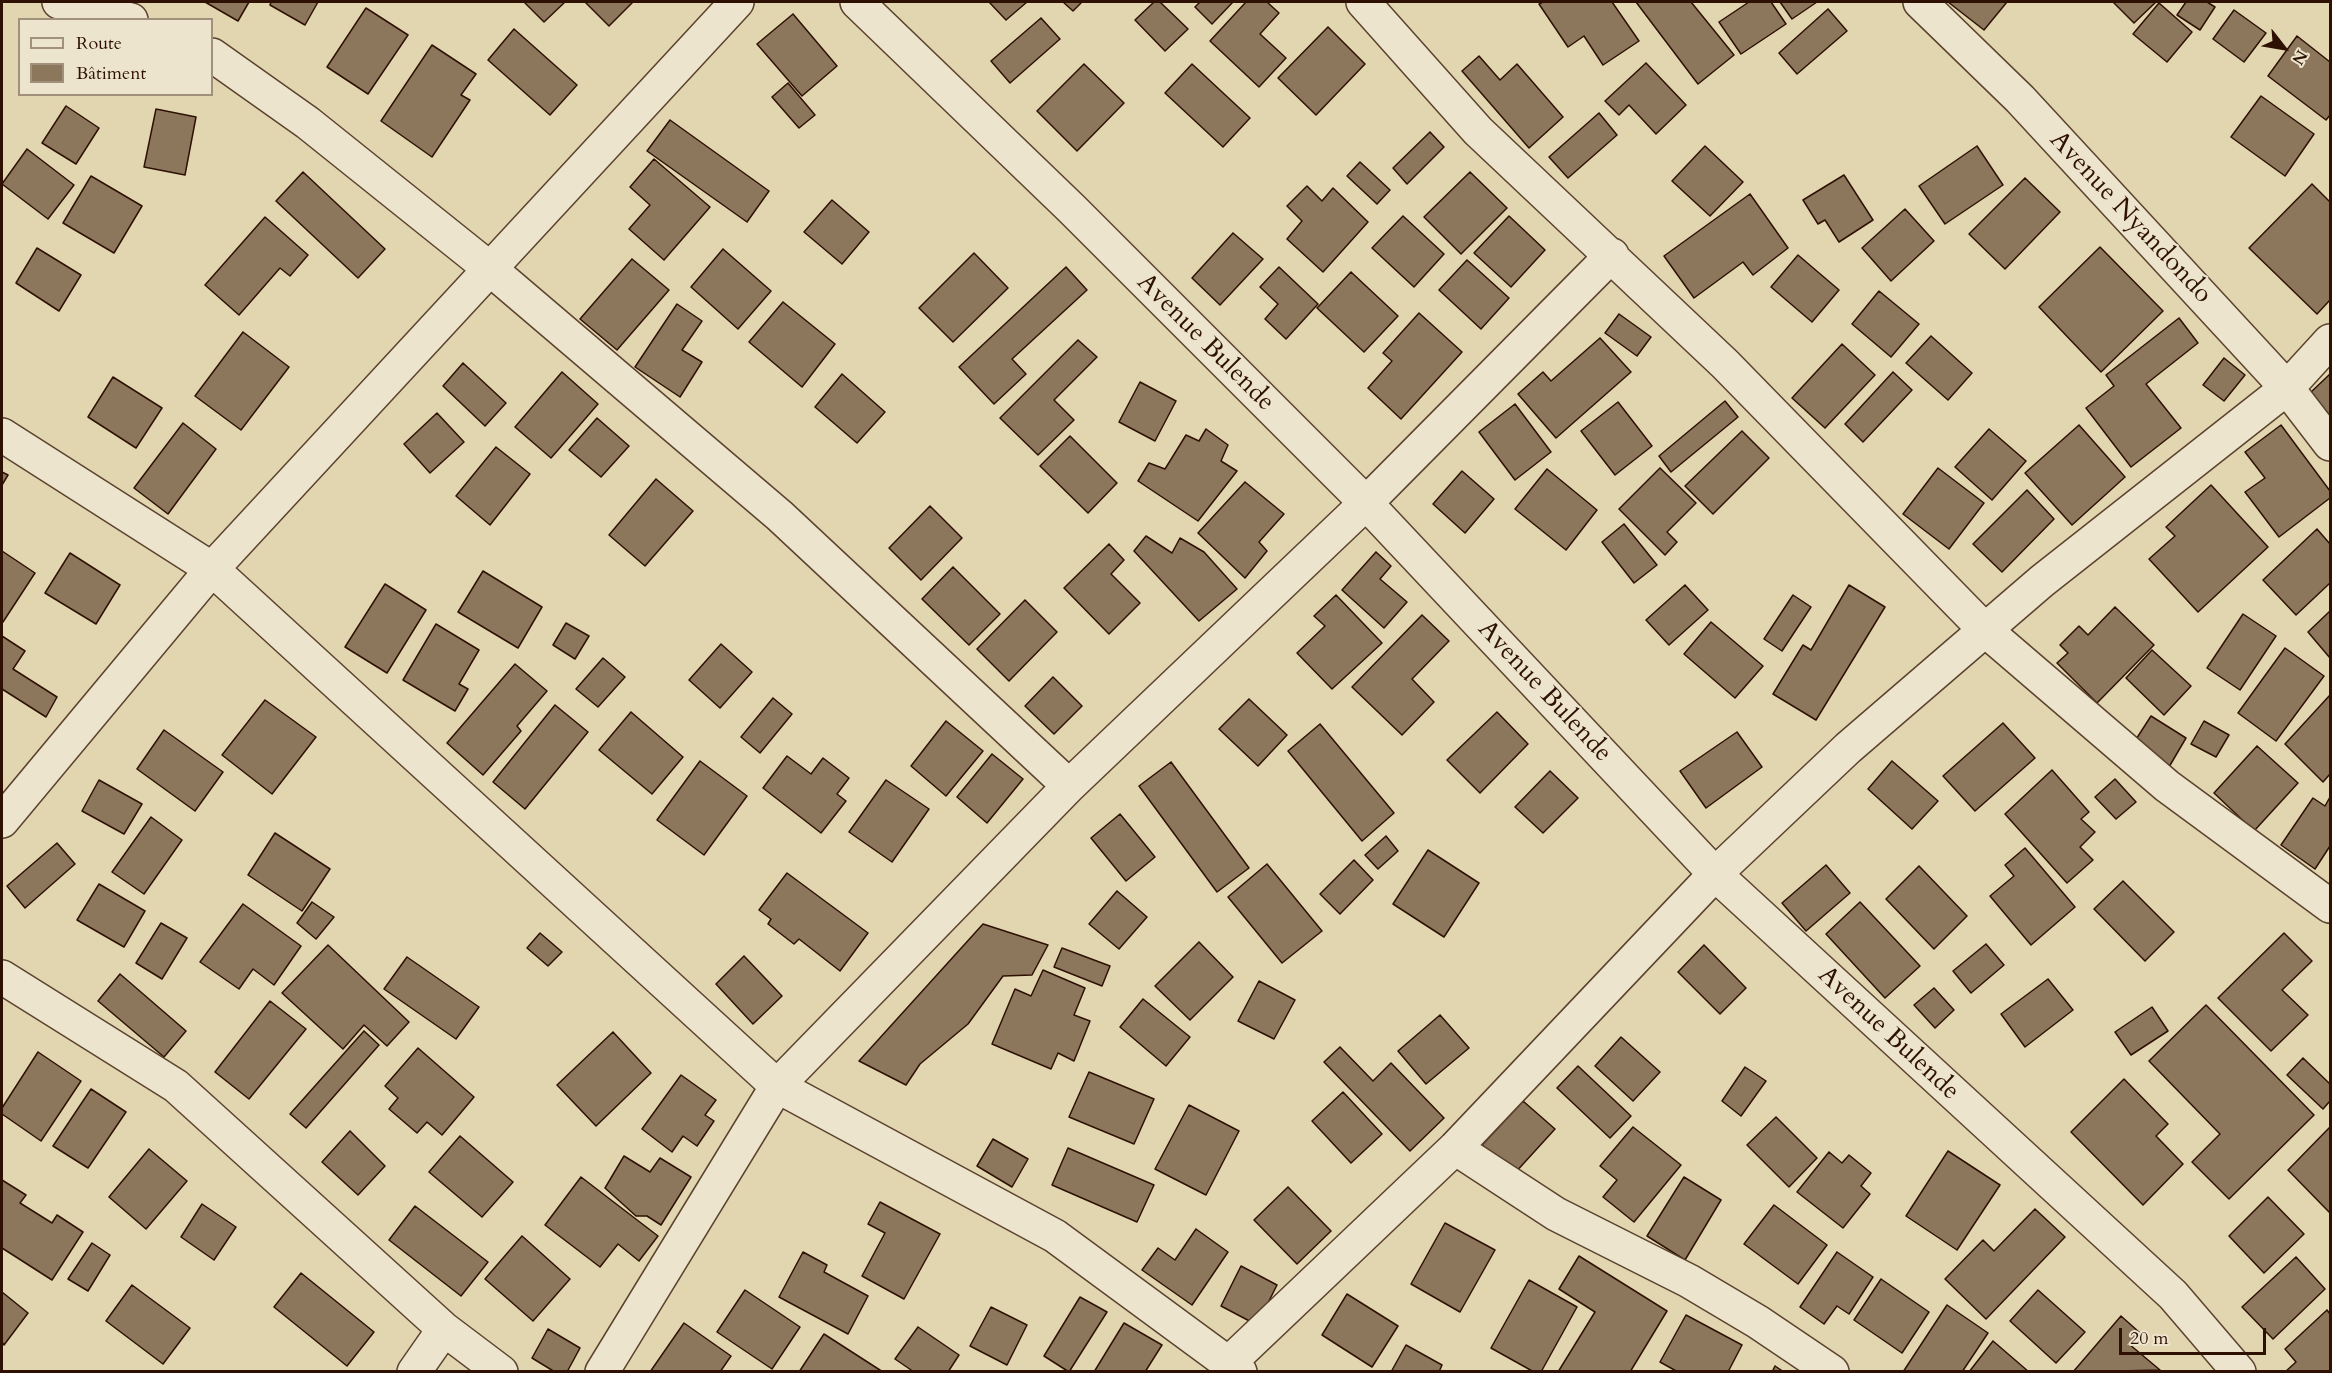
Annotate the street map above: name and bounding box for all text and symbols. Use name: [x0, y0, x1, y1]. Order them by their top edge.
legend: [18, 18, 213, 96]
north arrow: [2254, 18, 2314, 78]
text: Route: [76, 31, 122, 56]
text: N: [2286, 46, 2312, 69]
text: Bâtiment: [76, 61, 146, 86]
street label: Avenue Nyandondo: [2042, 126, 2218, 310]
street label: Avenue Bulende: [1130, 268, 1280, 418]
street label: Avenue Bulende: [1471, 615, 1617, 769]
street label: Avenue Bulende: [1811, 961, 1965, 1107]
scale bar: [2122, 1316, 2269, 1354]
text: 20 m: [2130, 1326, 2169, 1351]

